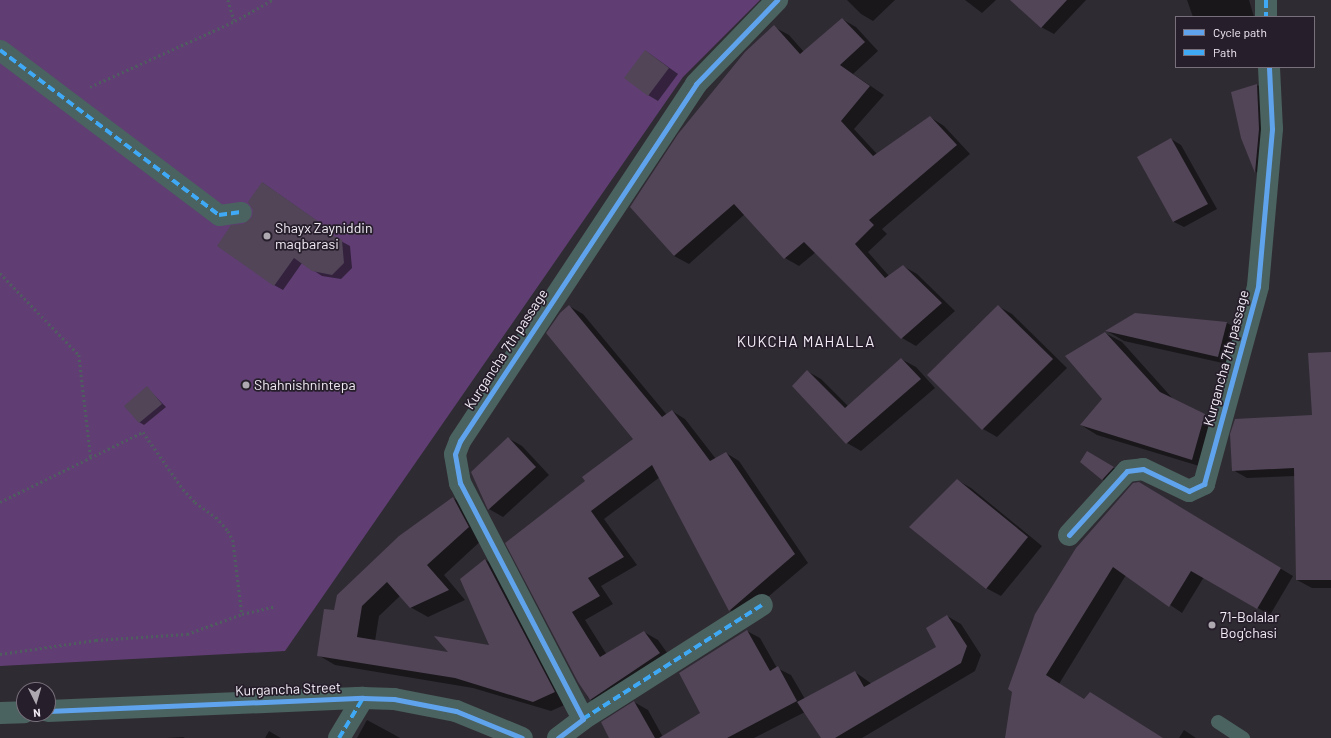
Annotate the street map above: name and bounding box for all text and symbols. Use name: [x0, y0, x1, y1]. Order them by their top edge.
legend: [1175, 16, 1315, 68]
text: Cycle path: [1213, 25, 1267, 39]
text: Path: [1213, 45, 1237, 59]
place label: Shayx Zayniddin maqbarasi: [275, 220, 372, 252]
marker: Shayx Zayniddin maqbarasi: [262, 231, 272, 241]
street label: Kurgancha 7th passage: [461, 286, 551, 412]
street label: Kurgancha 7th passage: [1200, 288, 1252, 428]
district label: KUKCHA MAHALLA: [737, 333, 875, 351]
place label: Shahnishnintepa: [254, 377, 356, 393]
marker: Shahnishnintepa: [241, 380, 251, 390]
place label: 71-Bolalar Bog'chasi: [1220, 609, 1279, 642]
marker: 71-Bolalar Bog'chasi: [1207, 620, 1217, 630]
street label: Kurgancha Street: [235, 679, 341, 699]
north arrow: [16, 682, 56, 722]
text: N: [33, 707, 41, 720]

